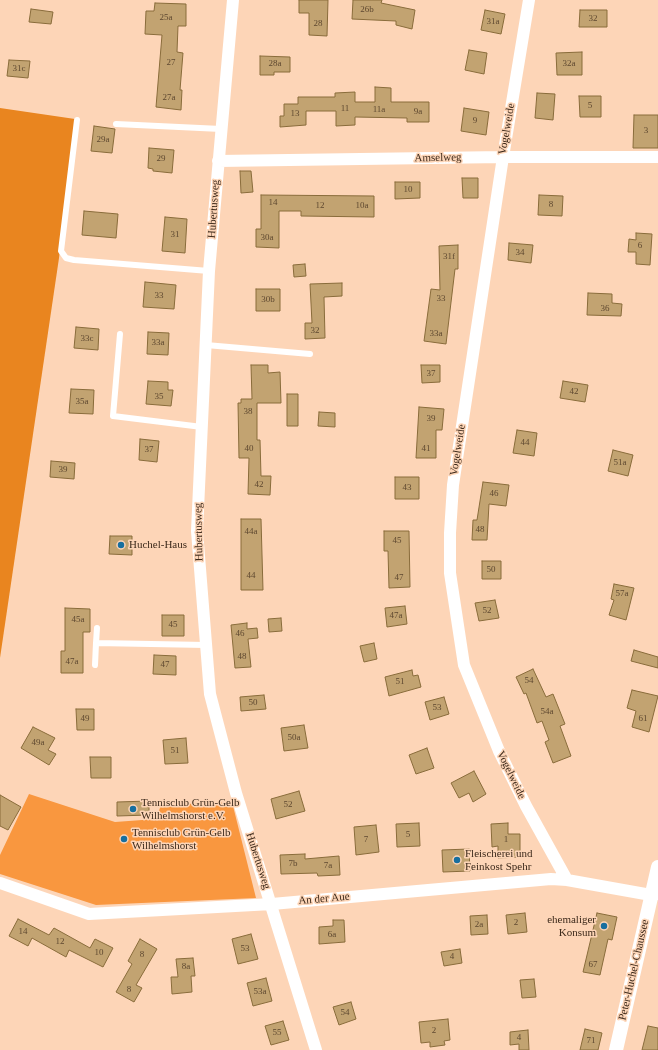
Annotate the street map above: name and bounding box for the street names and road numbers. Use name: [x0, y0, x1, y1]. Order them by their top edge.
street label: Vogelweide: [496, 102, 518, 156]
street label: Amselweg: [414, 151, 462, 165]
street label: Hubertusweg: [205, 179, 223, 239]
street label: Vogelweide: [447, 423, 469, 477]
street label: Hubertusweg: [192, 503, 206, 561]
street label: Vogelweide: [494, 749, 528, 801]
street label: Hubertusweg: [243, 831, 273, 891]
street label: An der Aue: [298, 890, 350, 908]
street label: Peter-Huchel-Chaussee: [616, 918, 652, 1022]

